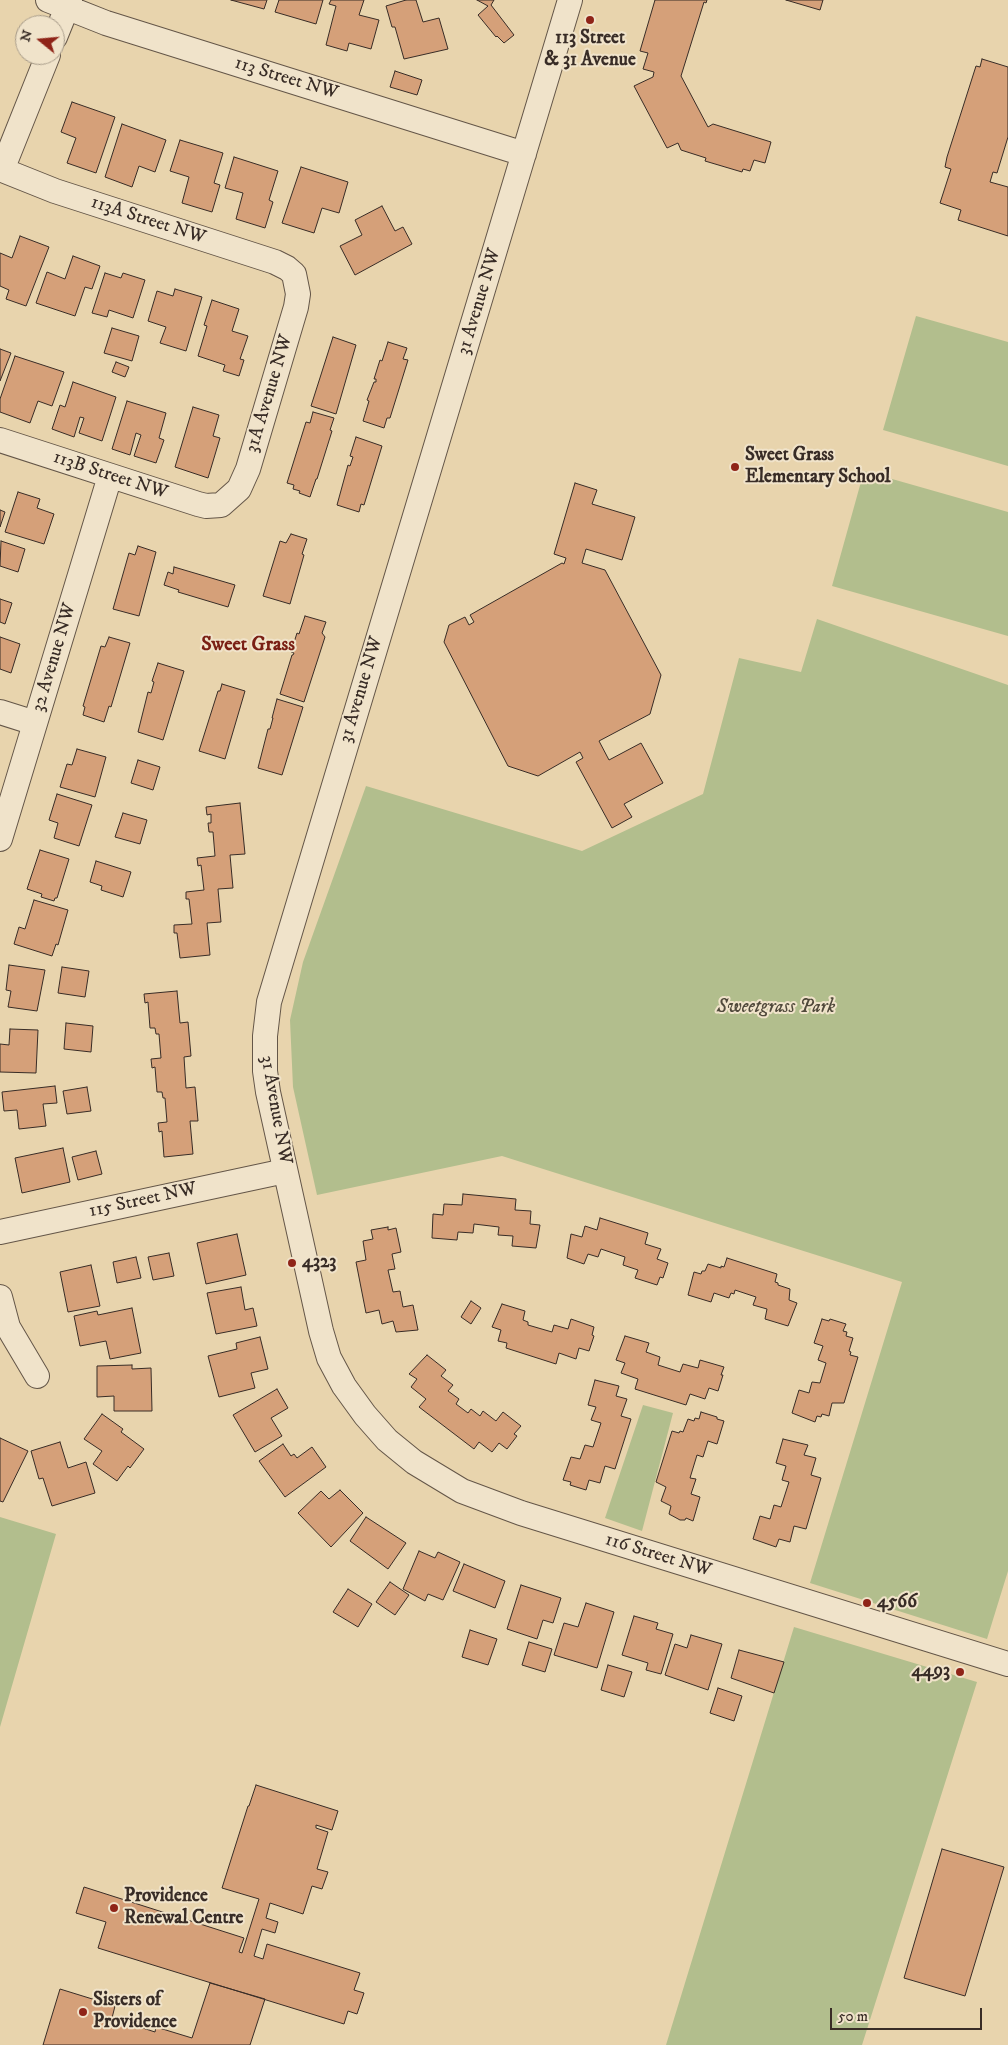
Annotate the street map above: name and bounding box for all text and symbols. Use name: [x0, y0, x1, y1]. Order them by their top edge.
marker: 113 Street & 31 Avenue: [584, 14, 596, 26]
north arrow: [15, 15, 65, 65]
text: N: [16, 28, 37, 44]
place label: 113 Street & 31 Avenue: [544, 28, 636, 72]
street label: 113 Street NW: [231, 52, 341, 106]
street label: 113A Street NW: [88, 192, 208, 250]
street label: 31 Avenue NW: [453, 246, 507, 358]
street label: 31A Avenue NW: [241, 332, 299, 456]
place label: Sweet Grass Elementary School: [745, 445, 890, 489]
street label: 113B Street NW: [50, 447, 170, 505]
marker: Sweet Grass Elementary School: [729, 461, 741, 473]
street label: 32 Avenue NW: [28, 601, 82, 715]
district label: Sweet Grass: [201, 634, 295, 658]
street label: 31 Avenue NW: [335, 634, 389, 746]
park label: Sweetgrass Park: [717, 997, 835, 1019]
street label: 31 Avenue NW: [254, 1054, 296, 1166]
street label: 115 Street NW: [87, 1178, 199, 1224]
place label: 4323: [302, 1252, 336, 1274]
marker: 4323: [286, 1257, 298, 1269]
street label: 116 Street NW: [602, 1529, 714, 1583]
place label: 4566: [877, 1592, 917, 1614]
marker: 4566: [861, 1597, 873, 1609]
place label: 4493: [912, 1661, 950, 1683]
marker: 4493: [954, 1666, 966, 1678]
place label: Providence Renewal Centre: [124, 1886, 243, 1930]
marker: Providence Renewal Centre: [108, 1902, 120, 1914]
place label: Sisters of Providence: [93, 1990, 177, 2034]
scale bar: [833, 1998, 986, 2030]
marker: Sisters of Providence: [77, 2006, 89, 2018]
text: 50 m: [838, 2007, 868, 2026]

